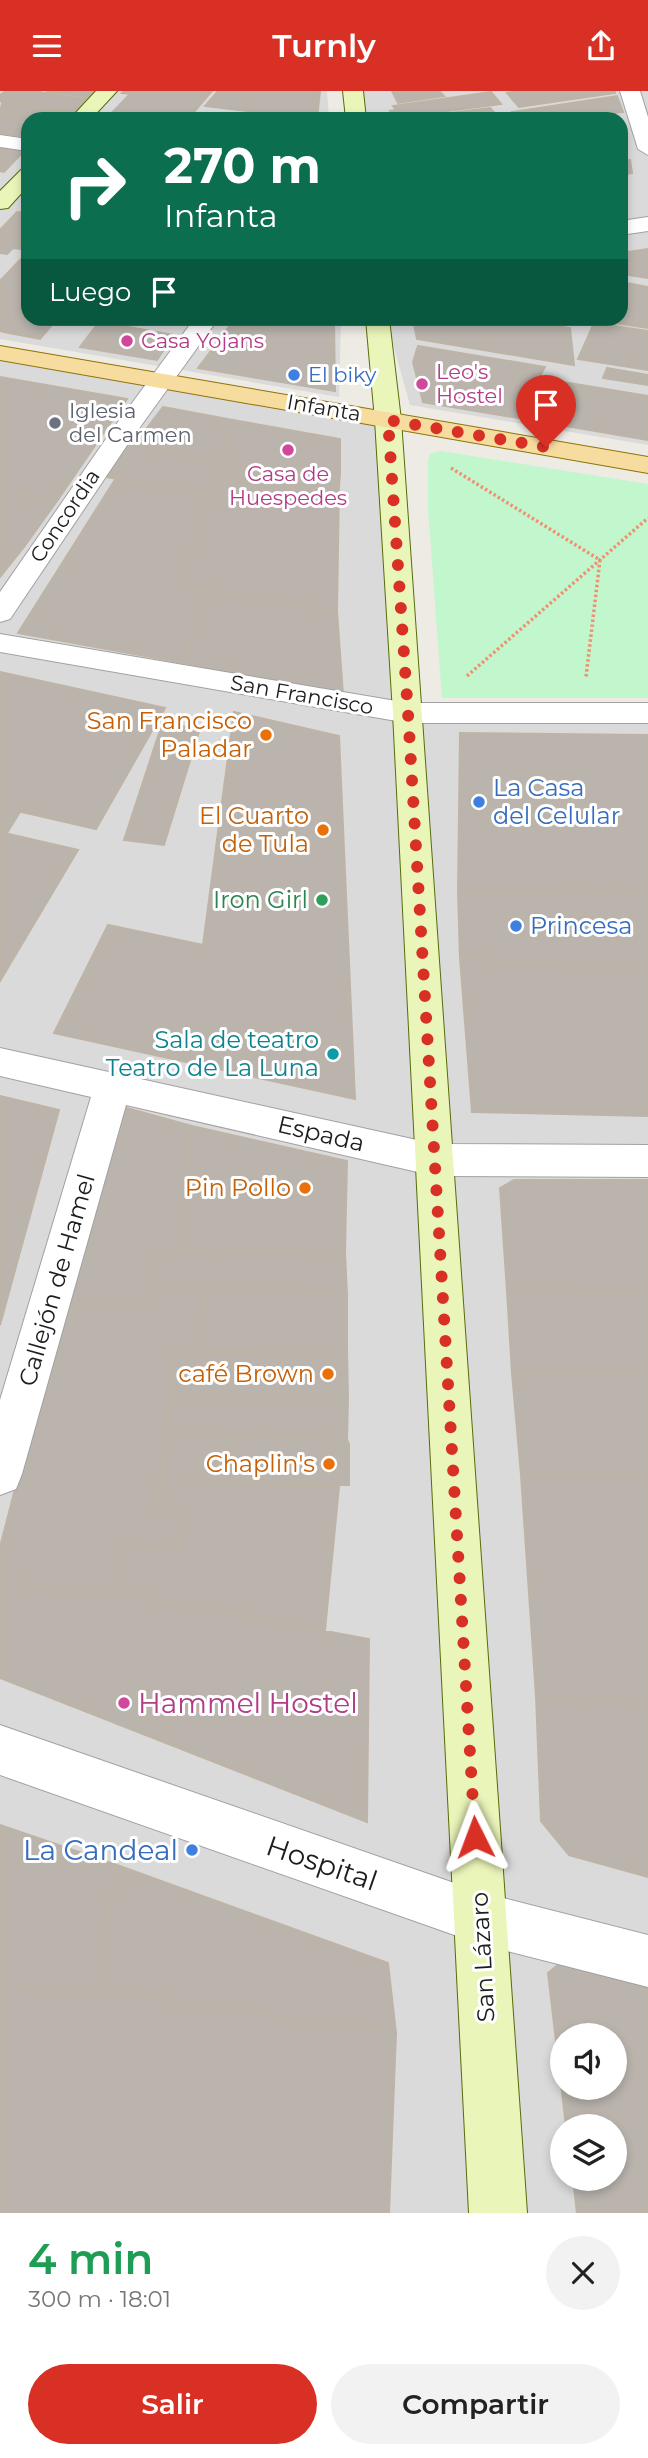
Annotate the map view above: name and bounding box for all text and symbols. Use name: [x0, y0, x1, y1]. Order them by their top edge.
text: Turnly: [272, 26, 376, 65]
icon: menu: [28, 27, 66, 65]
icon: share: [582, 27, 620, 65]
text: 270 m: [164, 136, 321, 195]
icon: right: [49, 140, 140, 231]
text: Infanta: [164, 196, 278, 235]
icon: arrive: [145, 273, 183, 311]
text: Luego: [49, 276, 131, 308]
place label: Casa Yojans: [141, 328, 264, 353]
marker: Casa Yojans: [119, 333, 135, 349]
place label: Leo's Hostel: [436, 359, 503, 408]
place label: El biky: [308, 362, 377, 387]
marker: El biky: [286, 367, 302, 383]
pin: [516, 375, 576, 447]
marker: Leo's Hostel: [414, 376, 430, 392]
icon: arrive: [527, 386, 565, 424]
street label: Infanta: [285, 389, 363, 426]
place label: Iglesia del Carmen: [69, 398, 192, 447]
marker: Iglesia del Carmen: [47, 415, 63, 431]
marker: Casa de Huespedes: [280, 442, 296, 458]
place label: Casa de Huespedes: [229, 461, 347, 510]
street label: Concordia: [24, 464, 105, 567]
street label: San Francisco: [229, 670, 375, 719]
place label: San Francisco Paladar: [87, 706, 252, 763]
marker: San Francisco Paladar: [258, 727, 274, 743]
place label: La Casa del Celular: [493, 773, 620, 830]
marker: La Casa del Celular: [471, 794, 487, 810]
place label: El Cuarto de Tula: [199, 801, 309, 858]
marker: El Cuarto de Tula: [315, 822, 331, 838]
place label: Iron Girl: [213, 885, 308, 914]
marker: Iron Girl: [314, 892, 330, 908]
place label: Princesa: [530, 911, 632, 940]
marker: Princesa: [508, 918, 524, 934]
place label: Sala de teatro Teatro de La Luna: [106, 1025, 319, 1082]
marker: Sala de teatro Teatro de La Luna: [325, 1046, 341, 1062]
street label: Espada: [275, 1109, 367, 1158]
street label: Callejón de Hamel: [12, 1170, 101, 1389]
place label: Pin Pollo: [185, 1173, 291, 1202]
marker: Pin Pollo: [297, 1180, 313, 1196]
place label: café Brown: [178, 1359, 314, 1388]
marker: café Brown: [320, 1366, 336, 1382]
place label: Chaplin's: [206, 1449, 315, 1478]
marker: Chaplin's: [321, 1456, 337, 1472]
place label: Hammel Hostel: [138, 1686, 358, 1720]
marker: Hammel Hostel: [116, 1695, 132, 1711]
position arrow: [438, 1800, 512, 1874]
street label: Hospital: [262, 1828, 382, 1898]
place label: La Candeal: [23, 1833, 178, 1867]
marker: La Candeal: [184, 1842, 200, 1858]
street label: San Lázaro: [465, 1891, 500, 2023]
map controls: [550, 2023, 627, 2191]
button: sound: [550, 2023, 627, 2100]
button: layers: [550, 2114, 627, 2191]
text: 4 min: [28, 2233, 153, 2285]
button: close: [546, 2236, 620, 2310]
text: 300 m · 18:01: [28, 2285, 171, 2313]
button: Salir: [28, 2364, 317, 2444]
button: Compartir: [331, 2364, 620, 2444]

